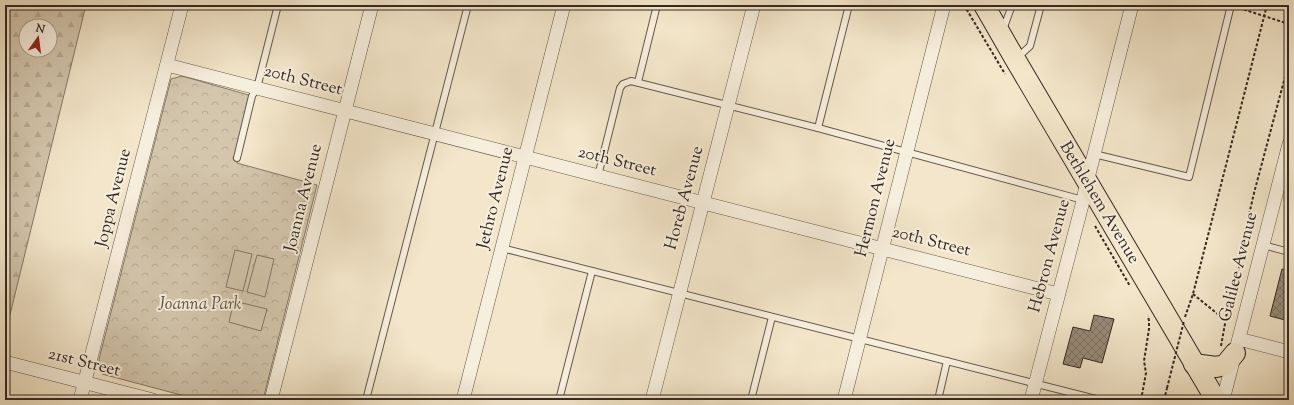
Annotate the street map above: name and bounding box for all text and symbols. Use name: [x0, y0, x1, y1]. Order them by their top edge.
north arrow: [18, 18, 58, 58]
text: N: [33, 20, 47, 38]
street label: 20th Street: [261, 60, 345, 102]
street label: Hermon Avenue: [850, 136, 902, 260]
street label: Bethlehem Avenue: [1053, 137, 1145, 269]
street label: Joanna Avenue: [279, 141, 329, 255]
street label: 20th Street: [575, 141, 659, 183]
street label: Horeb Avenue: [660, 143, 710, 253]
street label: Jethro Avenue: [471, 144, 520, 253]
street label: Joppa Avenue: [90, 146, 138, 251]
street label: Hebron Avenue: [1023, 196, 1077, 315]
street label: Galilee Avenue: [1214, 210, 1264, 324]
street label: 20th Street: [889, 221, 973, 263]
park label: Joanna Park: [158, 293, 242, 317]
street label: 21st Street: [45, 342, 123, 384]

